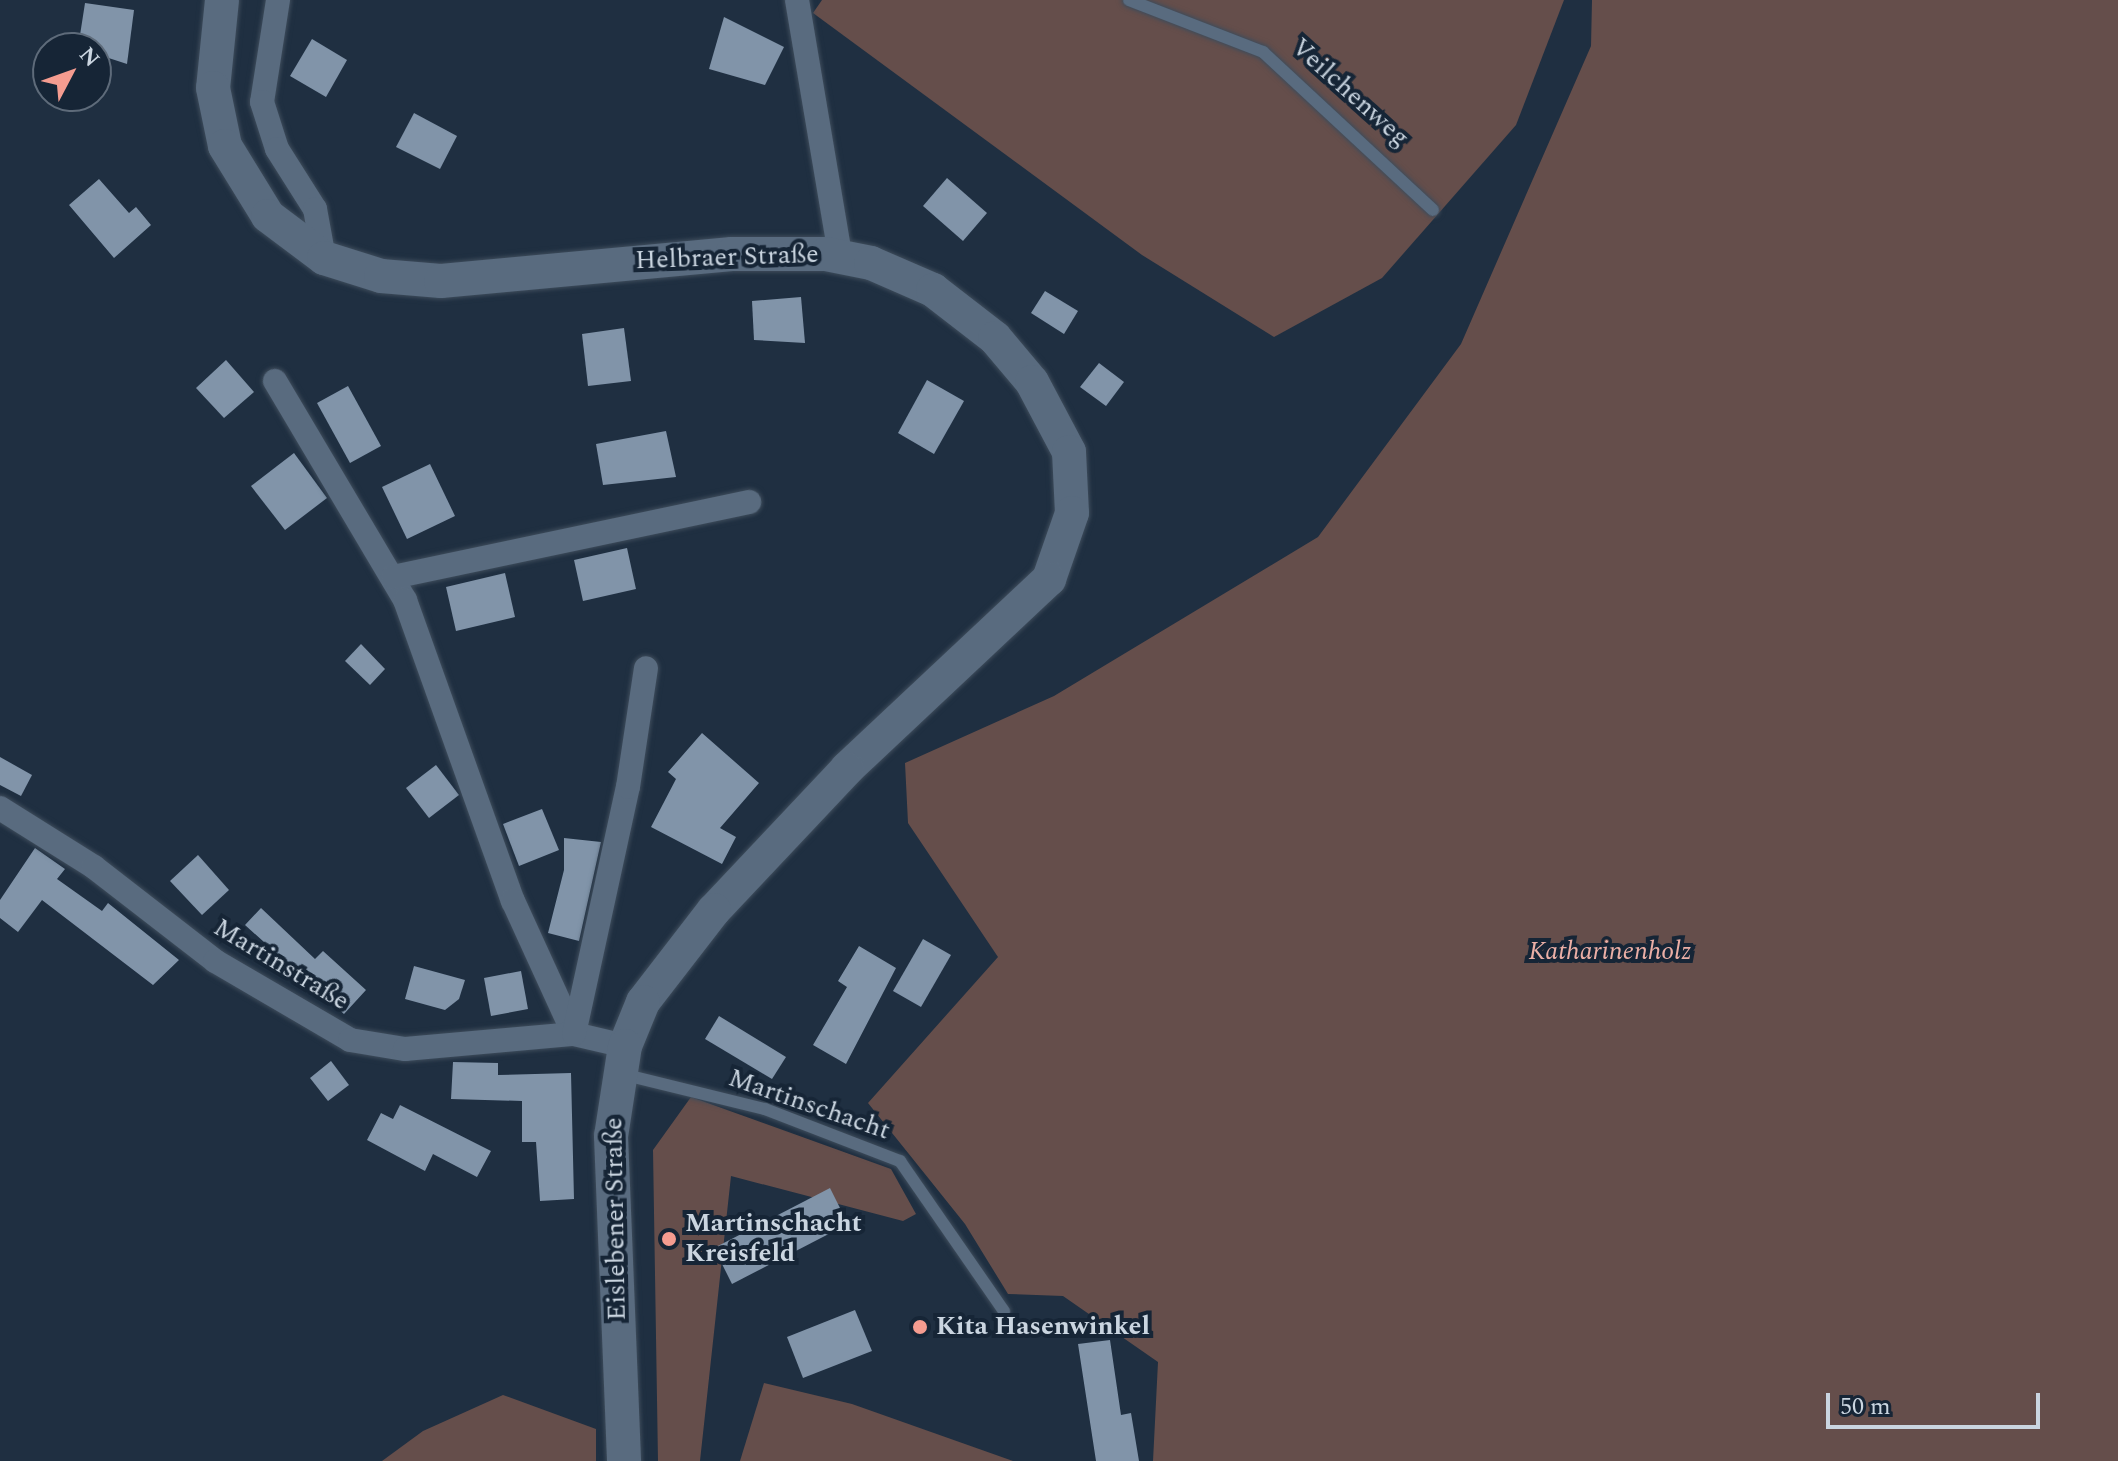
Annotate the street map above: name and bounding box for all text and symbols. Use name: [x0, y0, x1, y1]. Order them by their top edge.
north arrow: [32, 32, 112, 112]
street label: Veilchenweg: [1285, 32, 1415, 154]
text: N: [71, 40, 107, 75]
street label: Helbraer Straße: [635, 239, 819, 277]
street label: Martinstraße: [208, 912, 354, 1018]
park label: Katharinenholz: [1529, 936, 1691, 968]
street label: Martinschacht: [724, 1063, 894, 1147]
street label: Eislebener Straße: [599, 1117, 633, 1321]
place label: Martinschacht Kreisfeld: [685, 1208, 862, 1270]
marker: Martinschacht Kreisfeld: [660, 1230, 678, 1248]
place label: Kita Hasenwinkel: [936, 1311, 1150, 1343]
marker: Kita Hasenwinkel: [911, 1318, 929, 1336]
scale bar: [1830, 1377, 2044, 1427]
text: 50 m: [1840, 1389, 1891, 1425]

